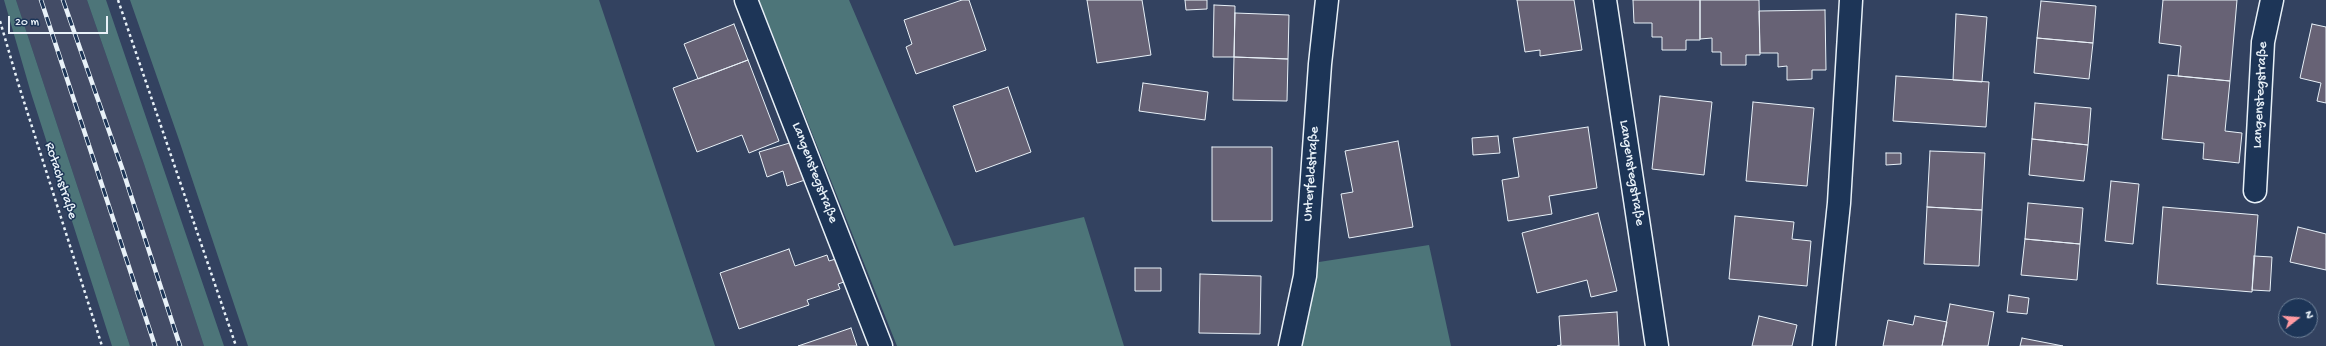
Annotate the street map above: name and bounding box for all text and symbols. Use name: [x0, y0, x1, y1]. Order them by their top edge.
scale bar: [10, 8, 110, 34]
text: 20 m: [15, 16, 39, 30]
street label: Langenstegstraße: [2250, 41, 2272, 149]
street label: Langenstegstraße: [1614, 119, 1648, 227]
street label: Langenstegstraße: [787, 120, 841, 226]
street label: Unterfeldstraße: [1300, 126, 1324, 222]
street label: Rotachstraße: [40, 141, 80, 221]
north arrow: [2278, 298, 2318, 338]
text: N: [2302, 310, 2315, 320]

